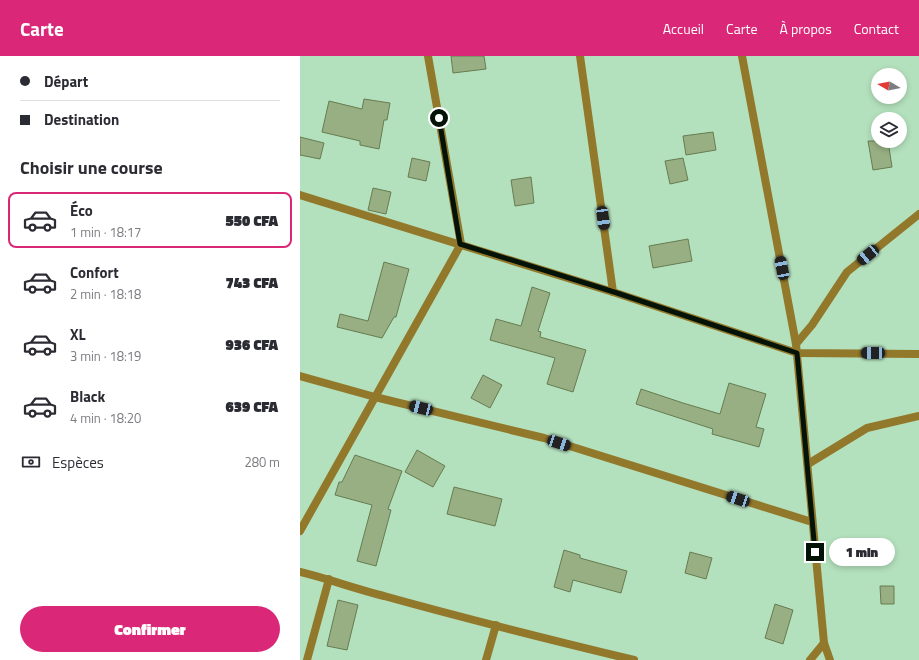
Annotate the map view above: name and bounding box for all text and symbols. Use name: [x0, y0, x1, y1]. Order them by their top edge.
text: Carte: [20, 14, 64, 43]
text: Accueil: [663, 18, 704, 39]
text: Carte: [726, 18, 758, 39]
text: À propos: [780, 18, 832, 39]
text: Contact: [854, 18, 899, 39]
north arrow: [871, 68, 907, 104]
map controls: [871, 68, 907, 148]
text: Départ: [44, 70, 88, 93]
text: Destination: [44, 108, 119, 131]
route start: [430, 109, 448, 127]
button: layers: [871, 112, 907, 148]
text: Choisir une course: [20, 154, 163, 181]
text: Éco: [70, 199, 93, 222]
icon: car: [22, 202, 58, 238]
car: [595, 205, 611, 231]
text: 550 CFA: [225, 209, 278, 232]
text: 1 min · 18:17: [70, 222, 141, 242]
car: [855, 243, 881, 267]
car: [774, 255, 790, 281]
text: Confort: [70, 261, 119, 284]
icon: car: [22, 264, 58, 300]
text: 743 CFA: [225, 271, 278, 294]
text: 2 min · 18:18: [70, 284, 141, 304]
text: XL: [70, 323, 86, 346]
icon: car: [22, 326, 58, 362]
text: 936 CFA: [225, 333, 278, 356]
text: 3 min · 18:19: [70, 346, 141, 366]
car: [861, 347, 885, 359]
text: Black: [70, 385, 105, 408]
icon: car: [22, 388, 58, 424]
text: 639 CFA: [225, 395, 278, 418]
car: [408, 399, 434, 417]
text: 4 min · 18:20: [70, 408, 141, 428]
car: [546, 434, 572, 452]
icon: cash: [20, 451, 42, 473]
text: Espèces: [52, 451, 104, 474]
text: 280 m: [244, 452, 280, 472]
car: [725, 490, 751, 508]
callout: 1 min: [829, 538, 895, 566]
text: 1 min: [846, 542, 878, 562]
route end: [806, 543, 824, 561]
button: Confirmer: [20, 606, 280, 652]

